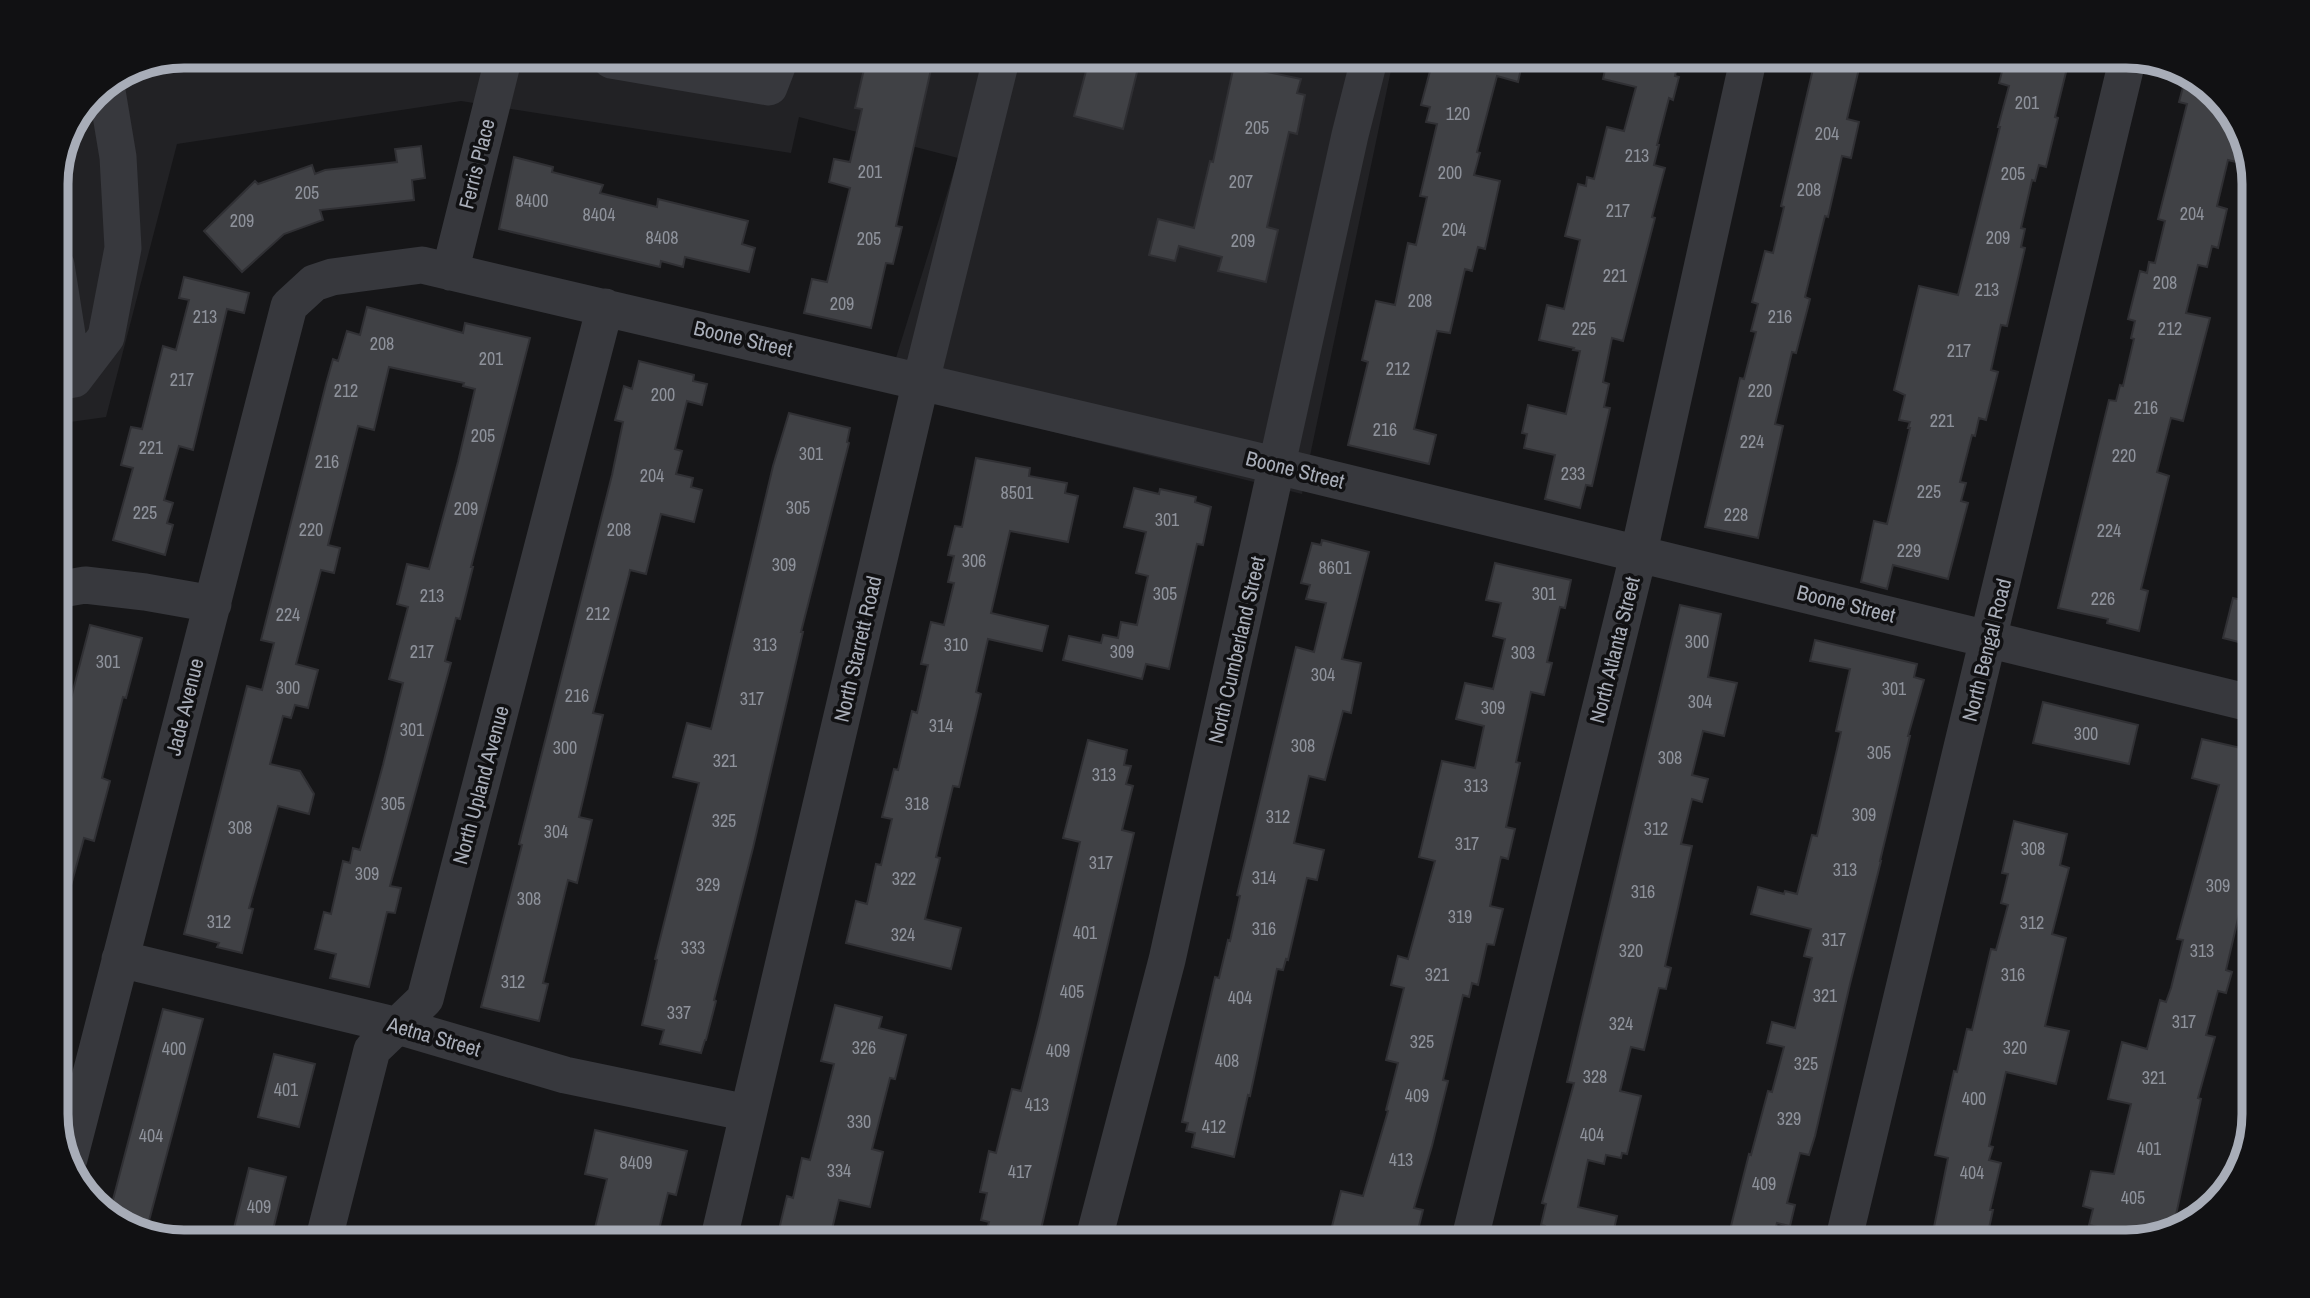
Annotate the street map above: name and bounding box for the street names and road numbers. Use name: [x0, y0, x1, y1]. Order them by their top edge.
street label: Ferris Place: [451, 116, 502, 212]
street label: Boone Street: [691, 313, 796, 364]
street label: Boone Street: [1243, 443, 1348, 496]
street label: North Cumberland Street: [1201, 553, 1272, 746]
street label: North Starrett Road: [827, 573, 888, 725]
street label: North Atlanta Street: [1582, 573, 1647, 726]
street label: North Bengal Road: [1955, 575, 2018, 724]
street label: Boone Street: [1794, 577, 1899, 630]
street label: Jade Avenue: [158, 655, 211, 759]
street label: North Upland Avenue: [445, 702, 516, 868]
street label: Aetna Street: [383, 1009, 484, 1064]

